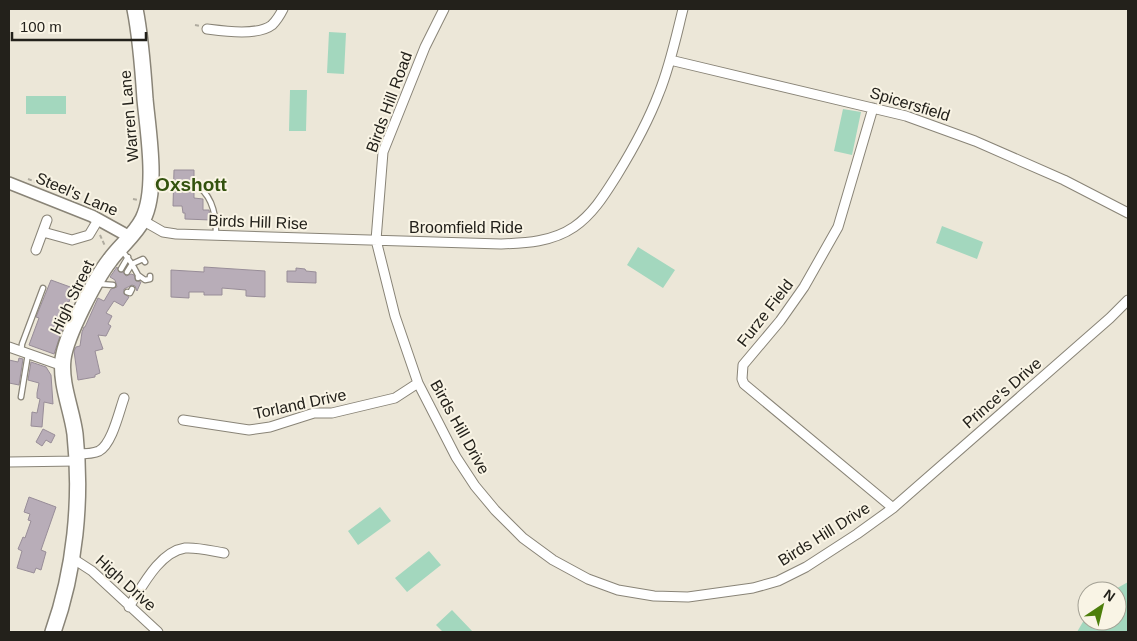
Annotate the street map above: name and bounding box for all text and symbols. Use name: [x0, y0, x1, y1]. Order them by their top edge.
scale bar: [12, 10, 146, 42]
text: 100 m: [20, 18, 62, 35]
street label: Birds Hill Road: [363, 49, 415, 155]
street label: Warren Lane: [117, 69, 141, 163]
street label: Spicersfield: [868, 84, 952, 124]
street label: Steel's Lane: [33, 169, 121, 219]
district label: Oxshott: [155, 174, 228, 195]
street label: Birds Hill Rise: [208, 212, 308, 232]
street label: Broomfield Ride: [409, 219, 523, 236]
street label: High Street: [47, 257, 97, 337]
street label: Furze Field: [734, 276, 796, 350]
street label: Prince's Drive: [959, 354, 1045, 432]
street label: Birds Hill Drive: [427, 377, 493, 477]
street label: Torland Drive: [252, 386, 348, 422]
street label: Birds Hill Drive: [775, 499, 873, 569]
street label: High Drive: [93, 552, 160, 614]
north arrow: [1077, 581, 1127, 631]
text: N: [1101, 586, 1118, 605]

